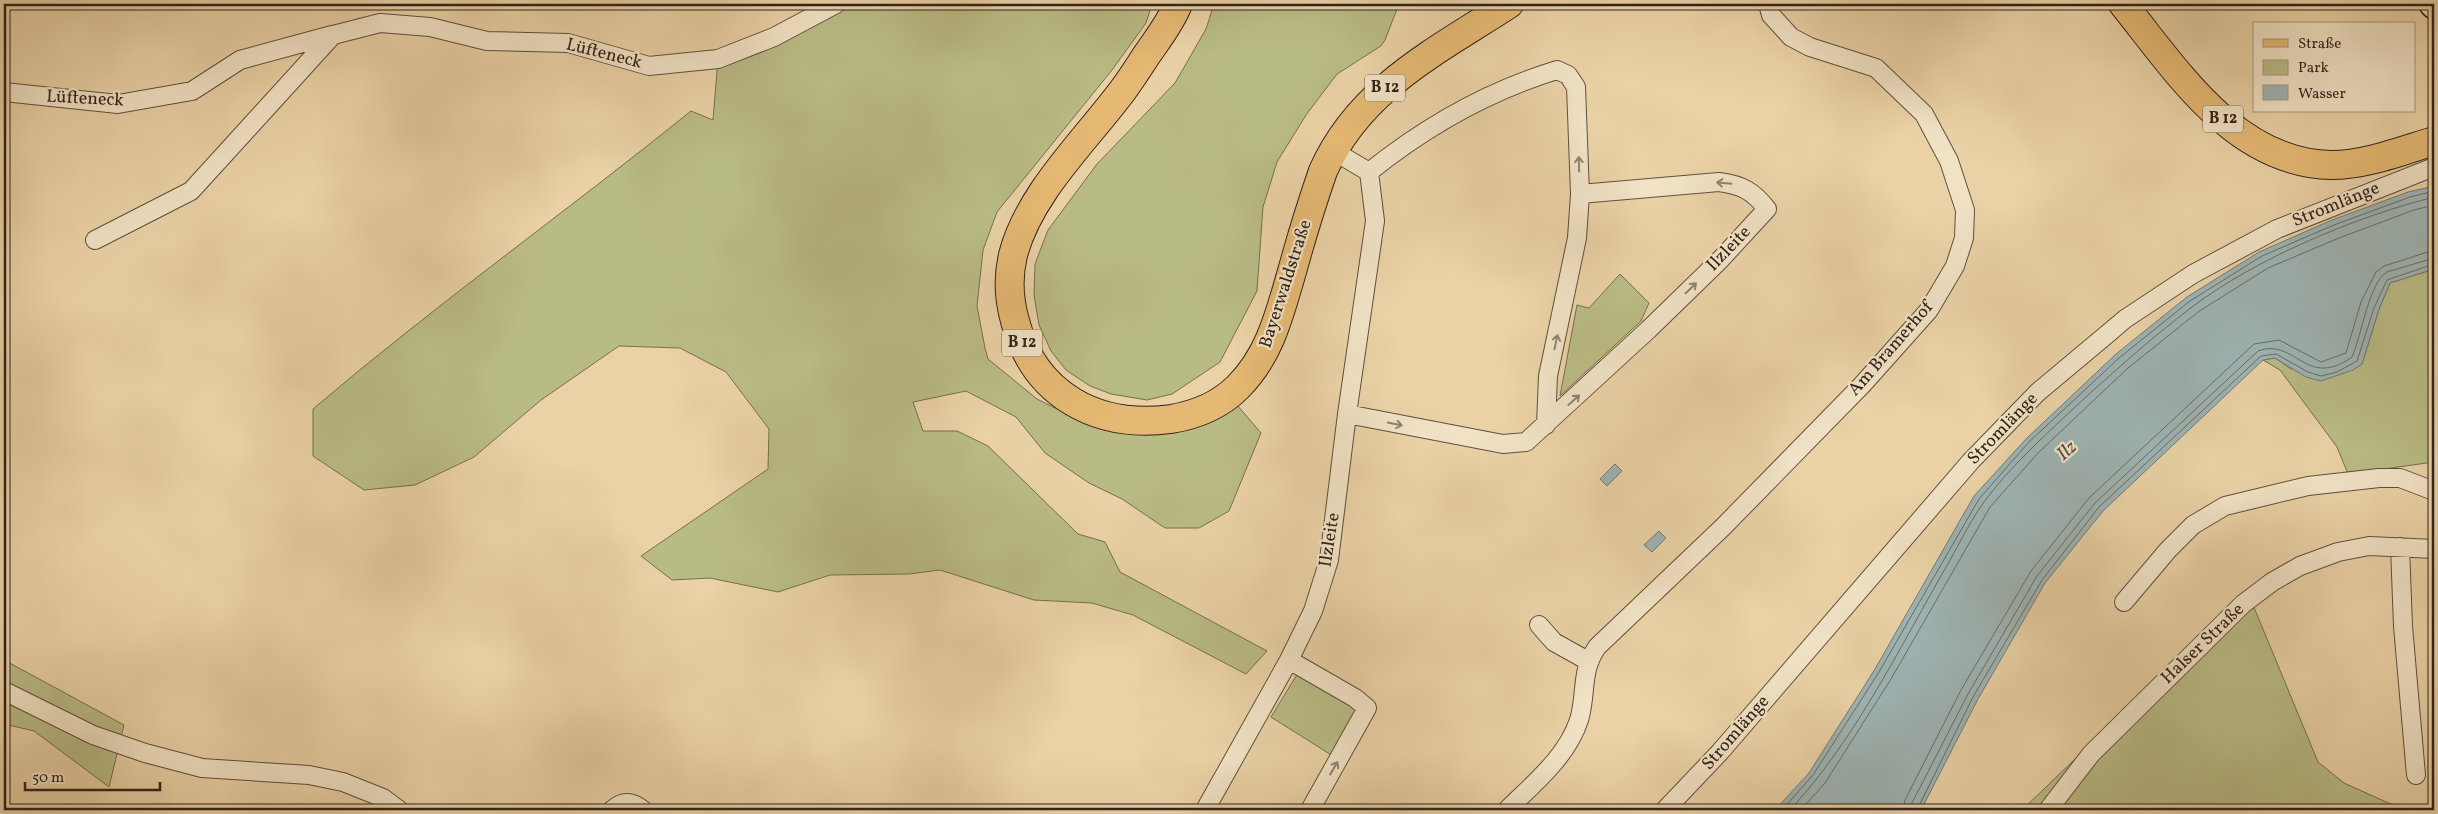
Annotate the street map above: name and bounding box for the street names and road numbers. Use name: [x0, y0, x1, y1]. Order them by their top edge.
street label: Lüfteneck: [563, 32, 645, 76]
road number: B 12: [1365, 75, 1405, 102]
street label: Lüfteneck: [46, 84, 125, 114]
road number: B 12: [2203, 106, 2243, 132]
street label: Stromlänge: [2289, 176, 2383, 234]
street label: Bayerwaldstraße: [1253, 217, 1319, 351]
street label: Ilzleite: [1701, 221, 1757, 277]
street label: Am Bramerhof: [1843, 295, 1940, 402]
road number: B 12: [1002, 329, 1042, 356]
street label: Stromlänge: [1962, 387, 2044, 471]
street label: Ilzleite: [1313, 511, 1347, 569]
street label: Halser Straße: [2156, 598, 2250, 690]
street label: Stromlänge: [1696, 690, 1776, 776]

